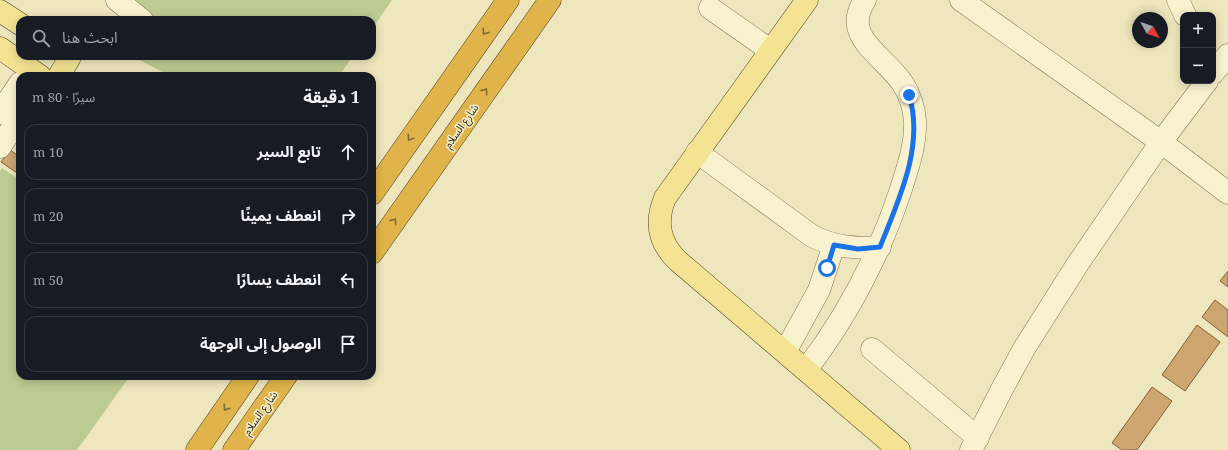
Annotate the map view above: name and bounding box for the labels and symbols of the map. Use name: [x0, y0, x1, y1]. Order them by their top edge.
north arrow: [1132, 12, 1168, 48]
one-way arrow: [483, 27, 490, 34]
route end: [900, 86, 918, 104]
one-way arrow: [480, 89, 487, 96]
street label: شارع السلام: [440, 100, 482, 151]
one-way arrow: [407, 134, 415, 141]
one-way arrow: [389, 218, 396, 225]
route start: [818, 259, 836, 277]
street label: شارع السلام: [239, 387, 281, 438]
one-way arrow: [223, 404, 231, 411]

